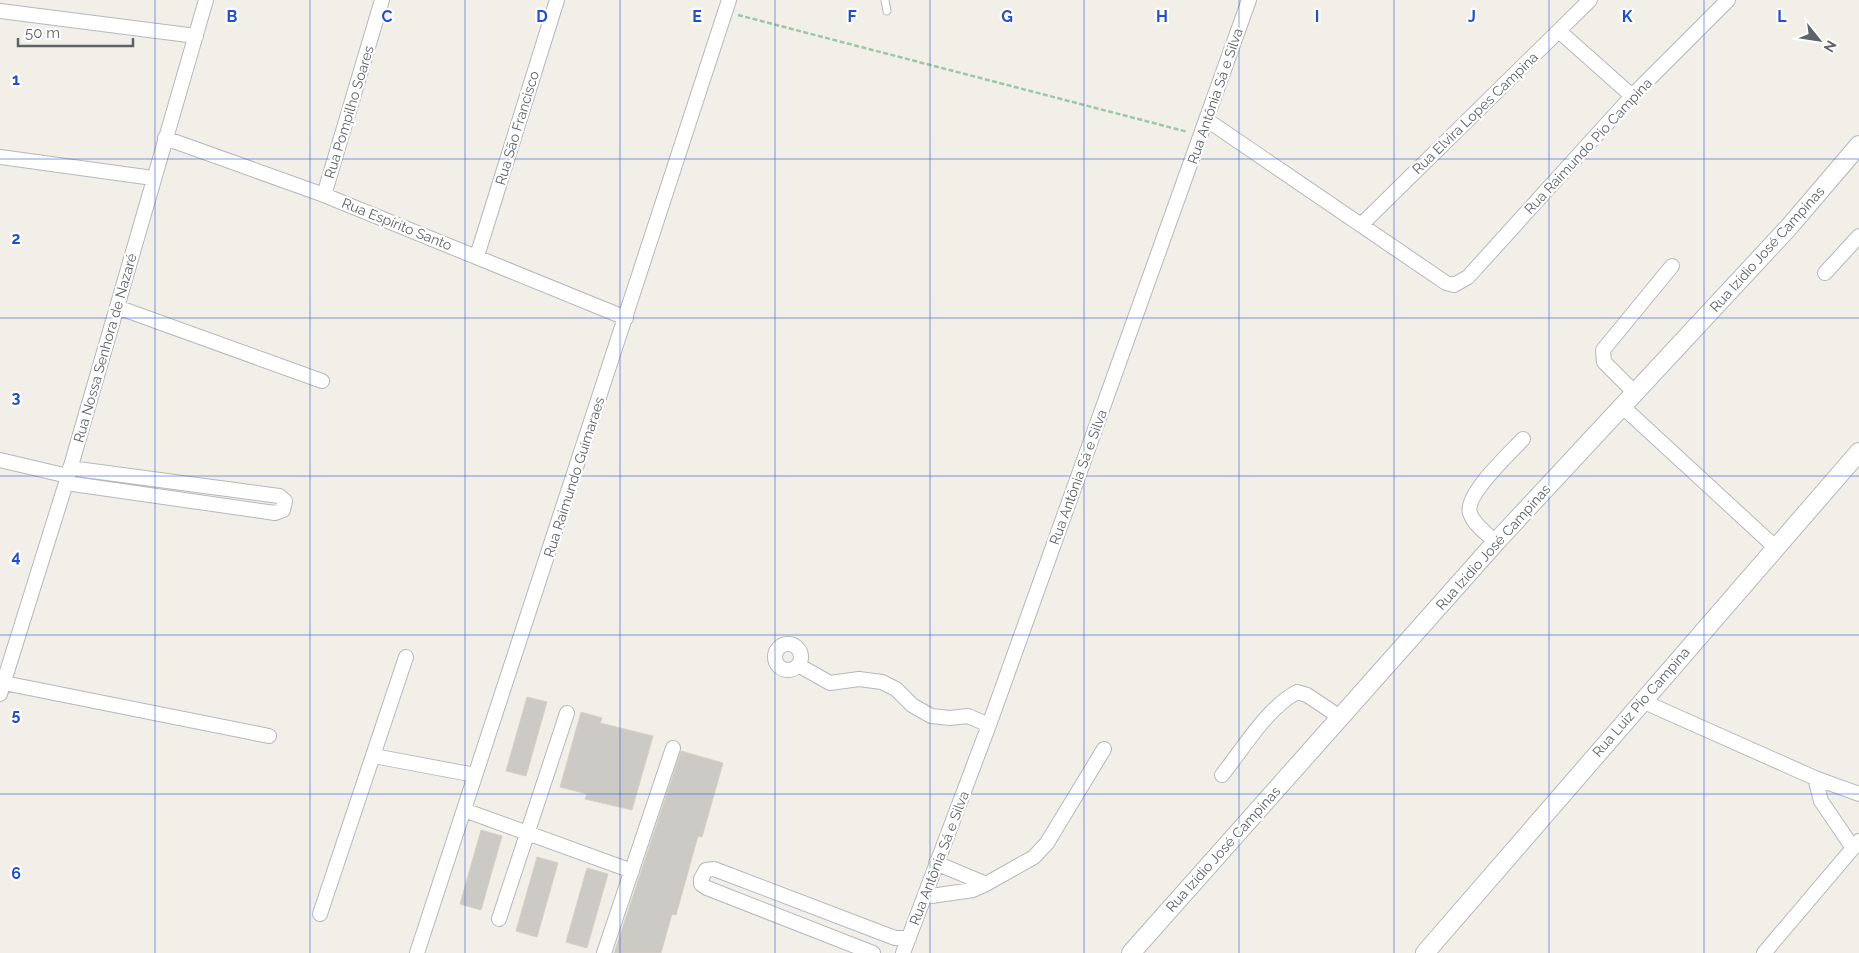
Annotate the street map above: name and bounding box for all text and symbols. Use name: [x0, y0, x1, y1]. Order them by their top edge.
text: B: [227, 7, 238, 26]
text: C: [382, 7, 393, 26]
text: D: [536, 7, 548, 26]
text: E: [692, 7, 702, 26]
text: F: [847, 7, 857, 26]
text: G: [1001, 7, 1013, 26]
text: H: [1156, 7, 1168, 26]
text: I: [1315, 7, 1319, 26]
text: J: [1468, 7, 1476, 26]
text: K: [1622, 7, 1633, 26]
text: L: [1777, 7, 1787, 26]
scale bar: [18, 15, 132, 47]
north arrow: [1794, 15, 1844, 65]
text: 50 m: [25, 24, 60, 42]
street label: Rua Antônia Sá e Silva: [1184, 26, 1246, 166]
text: N: [1821, 38, 1840, 55]
street label: Rua Pompilho Soares: [321, 43, 377, 180]
street label: Rua Elvira Lopes Campina: [1409, 49, 1541, 177]
street label: Rua São Francisco: [492, 69, 542, 187]
text: 1: [12, 70, 20, 89]
street label: Rua Raimundo Pio Campina: [1521, 75, 1655, 217]
street label: Rua Izídio José Campinas: [1706, 183, 1828, 315]
street label: Rua Espírito Santo: [340, 195, 454, 253]
text: 2: [11, 229, 21, 248]
street label: Rua Nossa Senhora de Nazaré: [70, 252, 140, 444]
text: 3: [12, 388, 21, 407]
street label: Rua Raimundo Guimaraes: [540, 395, 608, 559]
street label: Rua Antônia Sá e Silva: [1046, 407, 1110, 547]
street label: Rua Izídio José Campinas: [1432, 481, 1554, 613]
text: 4: [11, 547, 21, 566]
street label: Rua Luiz Pio Campina: [1589, 644, 1693, 760]
text: 5: [12, 705, 21, 724]
street label: Rua Izídio José Campinas: [1162, 783, 1284, 915]
street label: Rua Antônia Sá e Silva: [906, 789, 972, 927]
text: 6: [11, 864, 21, 883]

